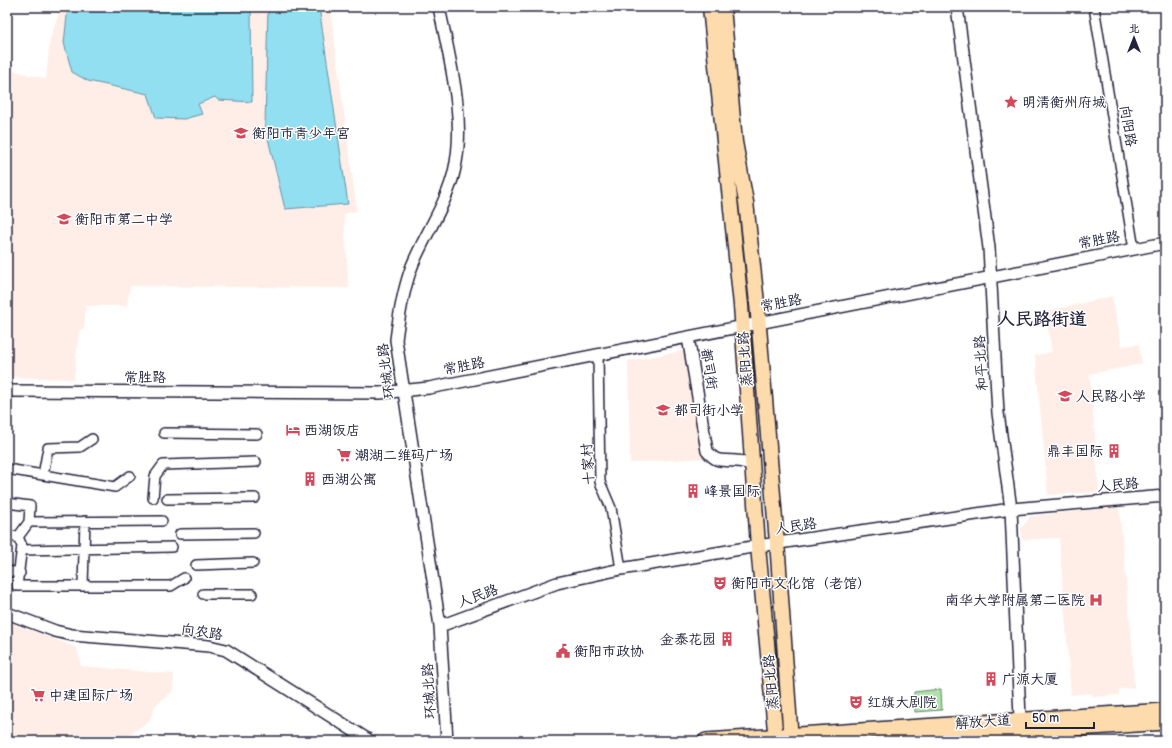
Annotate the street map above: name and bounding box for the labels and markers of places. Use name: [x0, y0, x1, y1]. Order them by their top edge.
place icon: 明清衡州府城: [1003, 94, 1019, 110]
place label: 明清衡州府城: [1022, 94, 1106, 111]
school or university icon: 衡阳市青少年宫: [233, 125, 249, 141]
place label: 衡阳市青少年宫: [252, 125, 350, 142]
school or university icon: 衡阳市第二中学: [56, 211, 72, 227]
place label: 衡阳市第二中学: [75, 211, 173, 228]
school or university icon: 人民路小学: [1057, 388, 1073, 404]
place label: 人民路小学: [1076, 388, 1146, 405]
school or university icon: 都司街小学: [655, 402, 671, 418]
place label: 都司街小学: [674, 402, 744, 419]
hotel icon: 西湖饭店: [285, 422, 301, 438]
place label: 西湖饭店: [304, 422, 360, 439]
place label: 鼎丰国际: [1047, 443, 1103, 460]
building icon: 鼎丰国际: [1106, 443, 1122, 459]
supermarket icon: 潮湖二维码广场: [336, 447, 352, 463]
place label: 潮湖二维码广场: [355, 447, 453, 464]
building icon: 西湖公寓: [302, 471, 318, 487]
place label: 西湖公寓: [321, 471, 377, 488]
building icon: 峰景国际: [685, 483, 701, 499]
place label: 峰景国际: [704, 483, 760, 500]
theatre icon: 衡阳市文化馆（老馆）: [712, 575, 728, 591]
place label: 衡阳市文化馆（老馆）: [731, 575, 871, 592]
place label: 南华大学附属第二医院: [945, 592, 1085, 609]
hospital icon: 南华大学附属第二医院: [1088, 592, 1104, 608]
place label: 金泰花园: [660, 631, 716, 648]
building icon: 金泰花园: [719, 631, 735, 647]
public building icon: 衡阳市政协: [555, 643, 571, 659]
place label: 衡阳市政协: [574, 643, 644, 660]
building icon: 广源大厦: [983, 671, 999, 687]
place label: 广源大厦: [1002, 671, 1058, 688]
supermarket icon: 中建国际广场: [30, 687, 46, 703]
place label: 中建国际广场: [49, 687, 133, 704]
theatre icon: 红旗大剧院: [848, 694, 864, 710]
place label: 红旗大剧院: [867, 694, 937, 711]

